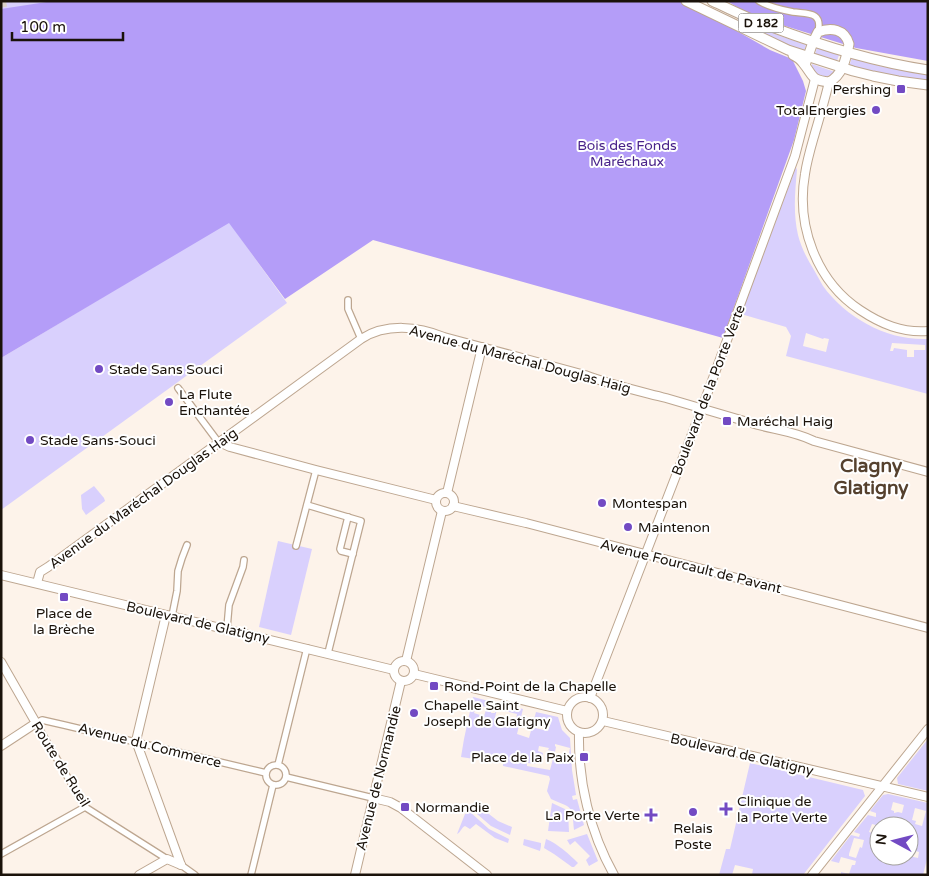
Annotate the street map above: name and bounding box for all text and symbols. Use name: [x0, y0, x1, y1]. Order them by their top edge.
scale bar: [12, 10, 124, 42]
road number: D 182: [738, 13, 784, 32]
text: 100 m: [20, 18, 66, 36]
place label: Pershing: [832, 81, 891, 98]
marker: Pershing: [895, 83, 907, 95]
place label: TotalEnergies: [776, 102, 866, 119]
marker: TotalEnergies: [870, 104, 882, 116]
park label: Bois des Fonds Maréchaux: [577, 137, 677, 170]
street label: Boulevard de la Porte Verte: [668, 302, 749, 478]
street label: Avenue du Maréchal Douglas Haig: [407, 322, 633, 397]
place label: Stade Sans Souci: [109, 361, 223, 378]
marker: Stade Sans Souci: [93, 363, 105, 375]
place label: La Flute Enchantée: [179, 386, 250, 419]
marker: La Flute Enchantée: [163, 396, 175, 408]
place label: Maréchal Haig: [737, 413, 833, 430]
marker: Maréchal Haig: [721, 415, 733, 427]
street label: Avenue du Maréchal Douglas Haig: [46, 424, 241, 573]
place label: Stade Sans-Souci: [40, 432, 156, 449]
marker: Stade Sans-Souci: [24, 434, 36, 446]
district label: Clagny Glatigny: [833, 455, 909, 500]
place label: Montespan: [612, 495, 687, 512]
marker: Montespan: [596, 497, 608, 509]
place label: Maintenon: [638, 519, 710, 536]
marker: Maintenon: [622, 521, 634, 533]
street label: Avenue Fourcault de Pavant: [598, 536, 784, 597]
marker: Place de la Brèche: [58, 591, 70, 603]
street label: Boulevard de Glatigny: [125, 598, 272, 647]
place label: Place de la Brèche: [33, 605, 95, 638]
place label: Rond-Point de la Chapelle: [444, 678, 617, 695]
marker: Rond-Point de la Chapelle: [428, 680, 440, 692]
place label: Chapelle Saint Joseph de Glatigny: [424, 697, 551, 730]
street label: Avenue de Normandie: [352, 704, 405, 852]
marker: Chapelle Saint Joseph de Glatigny: [408, 707, 420, 719]
street label: Route de Rueil: [28, 718, 94, 810]
street label: Avenue du Commerce: [77, 719, 223, 772]
street label: Boulevard de Glatigny: [669, 730, 816, 779]
place label: Place de la Paix: [471, 749, 574, 766]
marker: Place de la Paix: [578, 751, 590, 763]
place label: Clinique de la Porte Verte: [737, 793, 827, 826]
place label: Normandie: [415, 799, 489, 816]
marker: Normandie: [399, 801, 411, 813]
marker: Clinique de la Porte Verte: [719, 802, 733, 816]
marker: Relais Poste: [687, 806, 699, 818]
place label: La Porte Verte: [545, 807, 640, 824]
marker: La Porte Verte: [644, 808, 658, 822]
north arrow: [869, 816, 919, 866]
place label: Relais Poste: [673, 820, 713, 853]
text: N: [872, 833, 891, 846]

